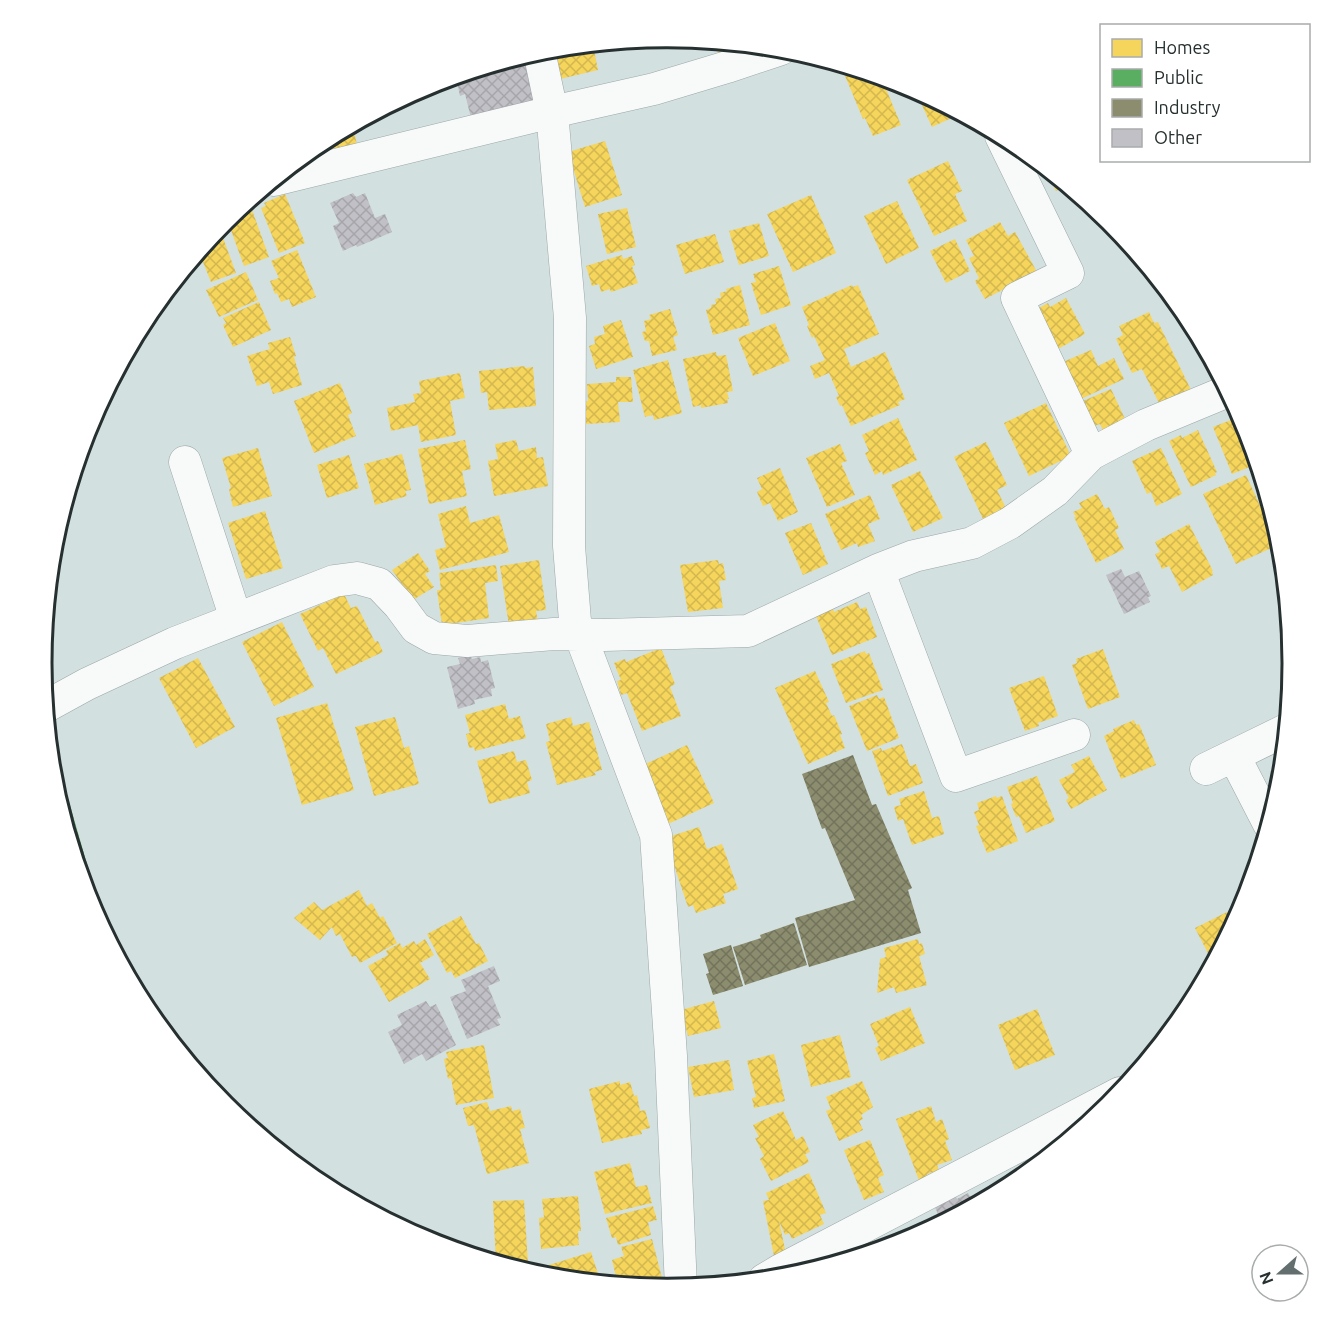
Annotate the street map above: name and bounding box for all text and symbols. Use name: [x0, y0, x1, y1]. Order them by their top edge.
legend: [1100, 24, 1310, 162]
text: Homes: [1154, 37, 1211, 57]
text: Public: [1154, 67, 1203, 87]
text: Industry: [1154, 97, 1221, 117]
text: Other: [1154, 127, 1202, 147]
north arrow: [1250, 1243, 1310, 1303]
text: N: [1255, 1270, 1277, 1287]

